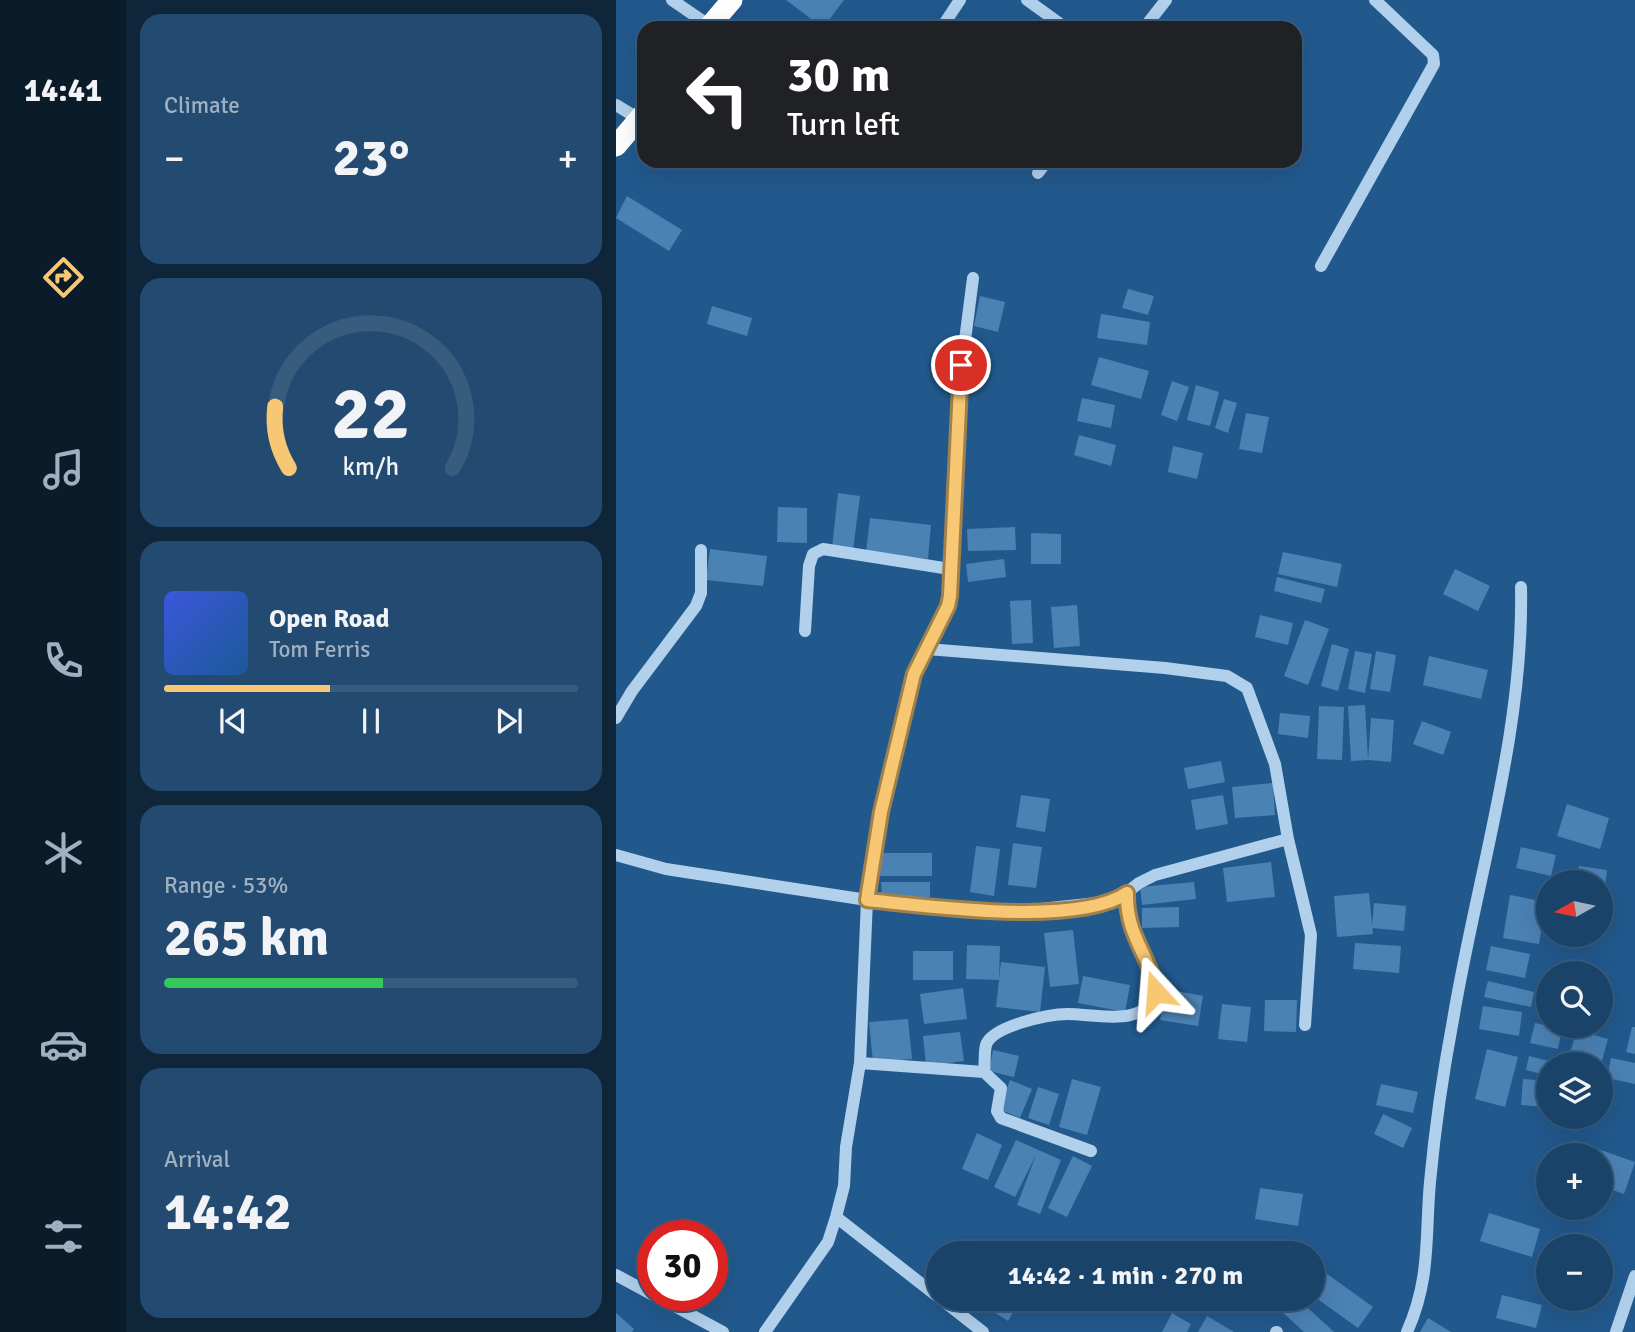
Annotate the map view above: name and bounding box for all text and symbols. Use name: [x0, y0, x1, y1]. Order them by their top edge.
text: 30 m: [787, 45, 890, 105]
icon: left: [672, 49, 763, 140]
text: 14:41: [24, 71, 102, 110]
text: Climate: [164, 91, 240, 120]
text: Turn left: [787, 105, 900, 144]
text: 23°: [333, 126, 409, 190]
text: −: [164, 135, 185, 182]
text: +: [557, 135, 578, 182]
icon: directions: [39, 253, 88, 302]
pin: [931, 335, 991, 395]
icon: arrive: [942, 346, 980, 384]
text: 22: [332, 371, 410, 460]
icon: music: [39, 445, 88, 494]
text: km/h: [343, 451, 399, 482]
text: Open Road: [269, 603, 390, 635]
text: Tom Ferris: [269, 635, 370, 664]
icon: phone: [39, 636, 88, 685]
icon: previous: [214, 702, 252, 740]
icon: pause: [352, 702, 390, 740]
icon: next: [490, 702, 528, 740]
icon: climate: [39, 828, 88, 877]
north arrow: [1536, 870, 1614, 947]
map controls: [1536, 870, 1613, 1311]
text: Range · 53%: [164, 871, 288, 900]
text: 265 km: [164, 906, 329, 970]
position arrow: [1119, 955, 1193, 1029]
button: search: [1536, 961, 1613, 1038]
icon: car: [39, 1020, 88, 1069]
button: layers: [1536, 1052, 1613, 1129]
button: +: [1536, 1143, 1613, 1220]
text: Arrival: [164, 1145, 230, 1174]
text: 14:42: [164, 1180, 292, 1244]
icon: filters: [39, 1212, 88, 1261]
speed limit sign: 30: [637, 1220, 728, 1311]
button: −: [1536, 1234, 1613, 1311]
text: 14:42 · 1 min · 270 m: [1008, 1260, 1243, 1292]

